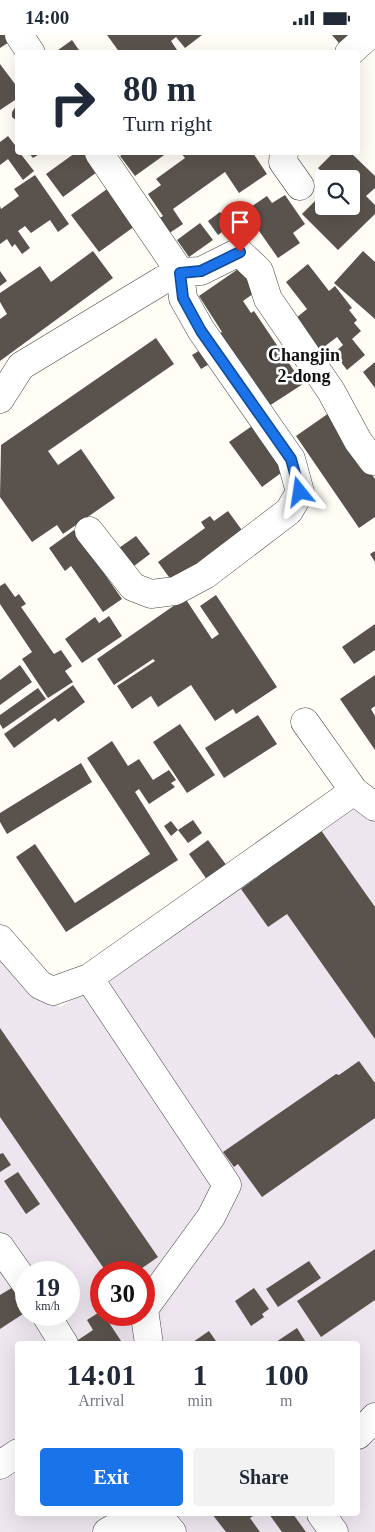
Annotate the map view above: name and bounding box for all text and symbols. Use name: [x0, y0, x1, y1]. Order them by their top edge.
text: 14:00: [25, 7, 69, 28]
icon: right: [40, 70, 105, 135]
text: 80 m: [123, 70, 196, 109]
text: Turn right: [123, 111, 212, 136]
map controls: [315, 170, 360, 215]
button: search: [315, 170, 360, 215]
pin: [219, 201, 261, 252]
icon: arrive: [226, 208, 254, 236]
district label: Changjin 2-dong: [268, 345, 340, 386]
position arrow: [273, 465, 325, 517]
speed limit sign: 30: [90, 1261, 155, 1326]
text: 19: [35, 1274, 60, 1301]
text: km/h: [35, 1299, 60, 1313]
text: 14:01: [66, 1358, 136, 1391]
text: 1: [192, 1358, 207, 1391]
text: 100: [264, 1358, 309, 1391]
text: Arrival: [78, 1392, 124, 1409]
text: min: [188, 1392, 212, 1409]
text: m: [280, 1392, 292, 1409]
button: Exit: [40, 1448, 183, 1506]
button: Share: [193, 1448, 335, 1506]

